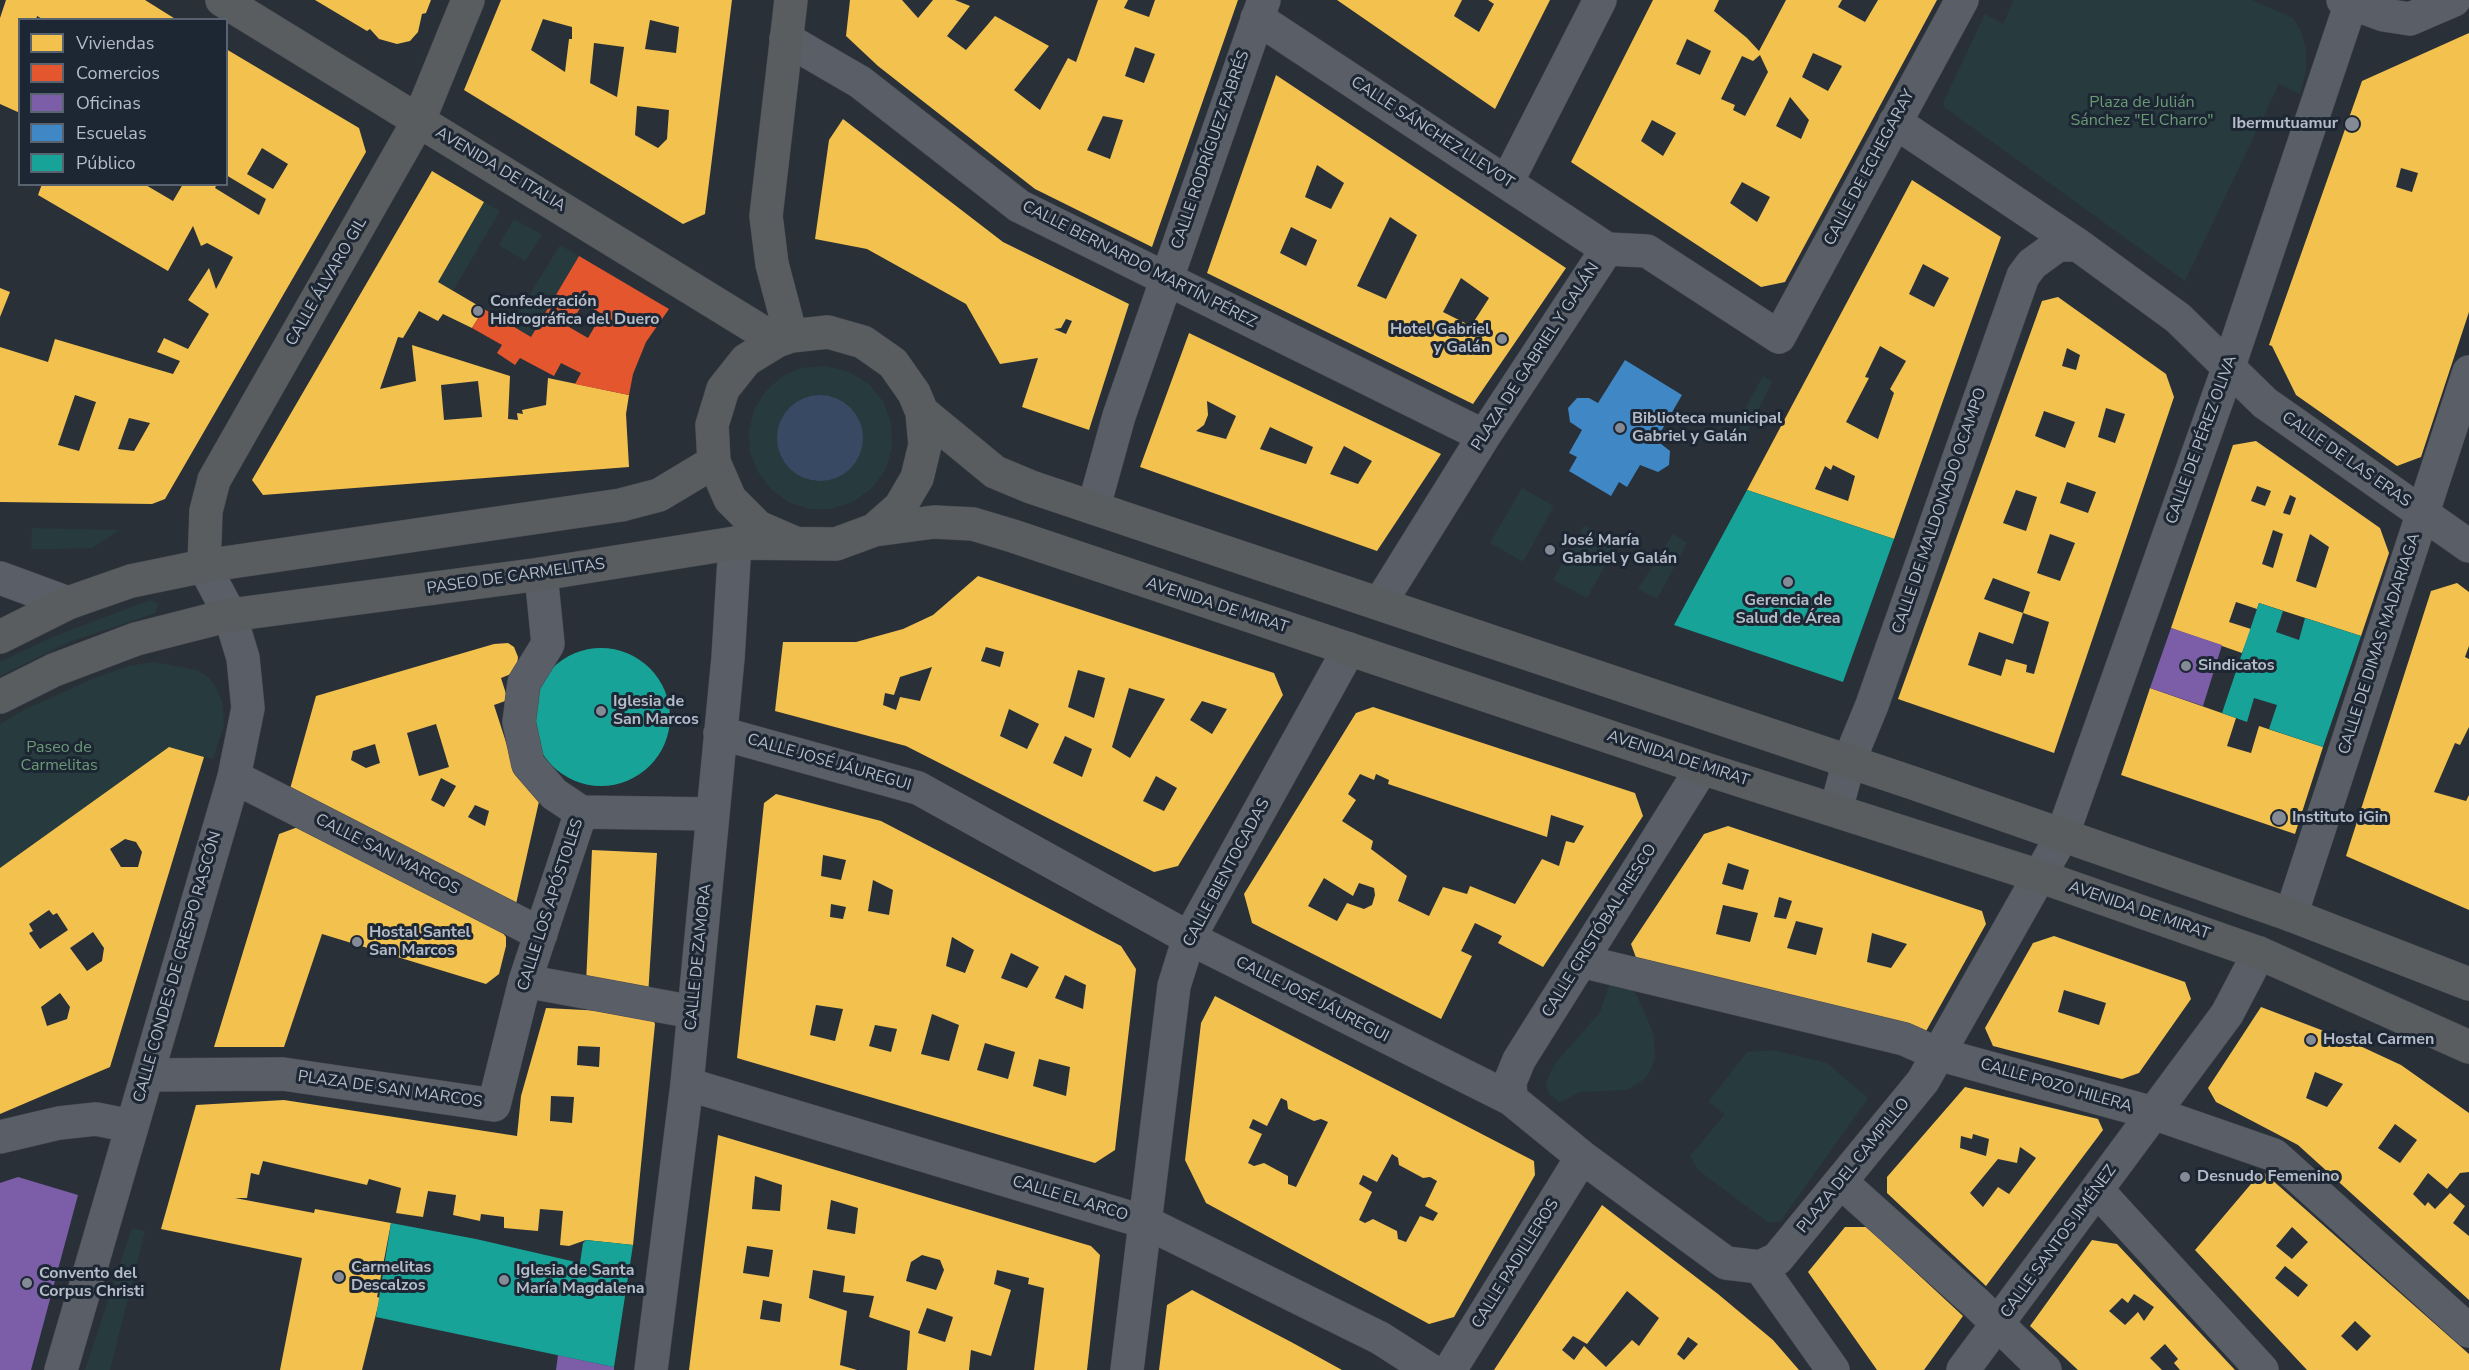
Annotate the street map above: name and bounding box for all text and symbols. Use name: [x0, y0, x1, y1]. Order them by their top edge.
legend: [18, 18, 228, 186]
text: Viviendas: [76, 31, 155, 55]
street label: CALLE RODRÍGUEZ FABRÉS: [1168, 48, 1254, 252]
text: Comercios: [76, 61, 160, 85]
street label: CALLE SÁNCHEZ LLEVOT: [1347, 73, 1517, 193]
street label: CALLE DE ECHEGARAY: [1821, 87, 1919, 249]
text: Oficinas: [76, 91, 141, 115]
park label: Plaza de Julián Sánchez "El Charro": [2070, 93, 2214, 131]
place label: Ibermutuamur: [2232, 114, 2338, 134]
marker: Ibermutuamur: [2343, 115, 2361, 133]
text: Escuelas: [76, 121, 147, 145]
street label: AVENIDA DE ITALIA: [431, 124, 569, 216]
text: Público: [76, 151, 136, 175]
street label: CALLE BERNARDO MARTÍN PÉREZ: [1019, 197, 1259, 333]
street label: CALLE ÁLVARO GIL: [282, 214, 372, 350]
street label: PLAZA DE GABRIEL Y GALÁN: [1468, 259, 1604, 455]
place label: Confederación Hidrográfica del Duero: [490, 292, 660, 330]
marker: Confederación Hidrográfica del Duero: [471, 304, 485, 318]
place label: Hotel Gabriel y Galán: [1390, 320, 1490, 358]
marker: Hotel Gabriel y Galán: [1495, 332, 1509, 346]
street label: CALLE DE PÉREZ OLIVA: [2163, 353, 2241, 527]
street label: CALLE DE MALDONADO OCAMPO: [1889, 386, 1991, 636]
street label: CALLE DE LAS ERAS: [2278, 408, 2414, 512]
place label: Biblioteca municipal Gabriel y Galán: [1632, 409, 1782, 447]
marker: Biblioteca municipal Gabriel y Galán: [1613, 421, 1627, 435]
place label: José María Gabriel y Galán: [1562, 531, 1677, 569]
street label: CALLE DE DIMAS MADARIAGA: [2335, 531, 2425, 757]
marker: José María Gabriel y Galán: [1543, 543, 1557, 557]
street label: PASEO DE CARMELITAS: [426, 555, 606, 599]
street label: AVENIDA DE MIRAT: [1144, 574, 1290, 638]
marker: Gerencia de Salud de Área: [1781, 575, 1795, 589]
place label: Gerencia de Salud de Área: [1735, 591, 1841, 629]
place label: Sindicatos: [2198, 656, 2275, 676]
marker: Sindicatos: [2179, 659, 2193, 673]
place label: Iglesia de San Marcos: [613, 692, 699, 730]
marker: Iglesia de San Marcos: [594, 704, 608, 718]
street label: AVENIDA DE MIRAT: [1605, 727, 1751, 791]
street label: CALLE JOSÉ JÁUREGUI: [745, 730, 913, 796]
park label: Paseo de Carmelitas: [20, 738, 98, 776]
street label: CALLE BIENTOCADAS: [1180, 795, 1274, 951]
place label: Instituto iGin: [2292, 808, 2388, 828]
marker: Instituto iGin: [2270, 809, 2288, 827]
street label: CALLE SAN MARCOS: [312, 810, 462, 900]
street label: CALLE LOS APÓSTOLES: [514, 817, 588, 993]
street label: CALLE CONDES DE CRESPO RASCÓN: [130, 829, 226, 1105]
street label: CALLE CRISTÓBAL RIESCO: [1539, 841, 1661, 1021]
street label: AVENIDA DE MIRAT: [2066, 878, 2212, 944]
street label: CALLE DE ZAMORA: [682, 883, 716, 1031]
place label: Hostal Santel San Marcos: [369, 923, 471, 961]
marker: Hostal Santel San Marcos: [350, 935, 364, 949]
street label: CALLE JOSÉ JÁUREGUI: [1232, 953, 1392, 1047]
place label: Hostal Carmen: [2323, 1030, 2434, 1050]
marker: Hostal Carmen: [2304, 1033, 2318, 1047]
street label: CALLE POZO HILERA: [1978, 1055, 2134, 1117]
street label: PLAZA DE SAN MARCOS: [296, 1068, 484, 1112]
street label: PLAZA DEL CAMPILLO: [1794, 1095, 1914, 1237]
street label: CALLE SANTOS JIMÉNEZ: [1997, 1162, 2121, 1322]
place label: Desnudo Femenino: [2197, 1167, 2340, 1187]
marker: Desnudo Femenino: [2178, 1170, 2192, 1184]
street label: CALLE EL ARCO: [1010, 1172, 1130, 1226]
street label: CALLE PADILLEROS: [1468, 1196, 1564, 1332]
place label: Carmelitas Descalzos: [351, 1258, 431, 1296]
place label: Iglesia de Santa María Magdalena: [516, 1261, 645, 1299]
place label: Convento del Corpus Christi: [39, 1264, 144, 1302]
marker: Carmelitas Descalzos: [332, 1270, 346, 1284]
marker: Iglesia de Santa María Magdalena: [497, 1273, 511, 1287]
marker: Convento del Corpus Christi: [20, 1276, 34, 1290]

